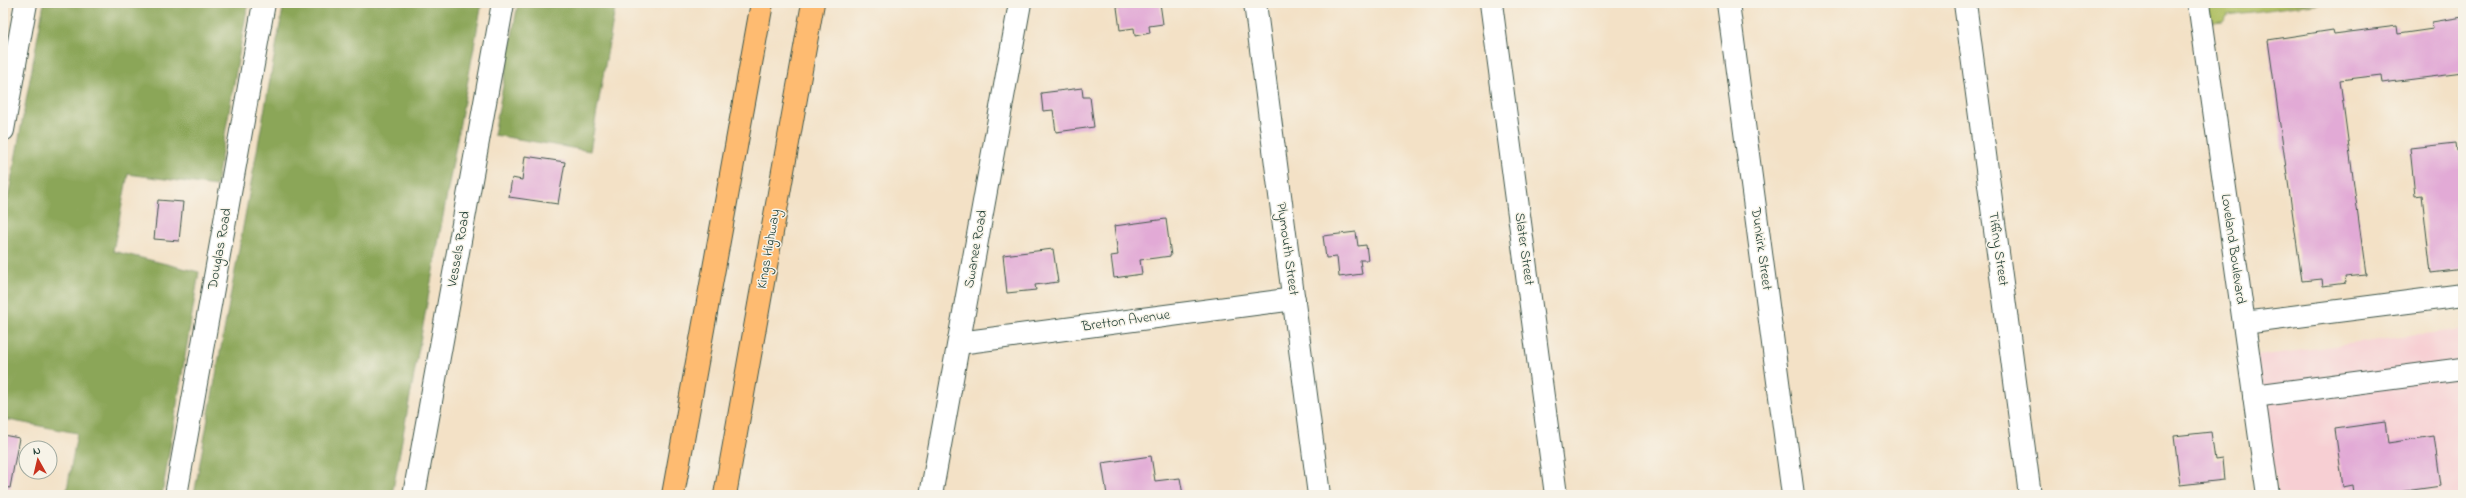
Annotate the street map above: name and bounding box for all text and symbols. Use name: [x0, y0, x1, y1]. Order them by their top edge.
street label: Loveland Boulevard: [2215, 192, 2251, 306]
street label: Plymouth Street: [1269, 201, 1304, 297]
street label: Dunkirk Street: [1745, 205, 1777, 292]
street label: Douglas Road: [202, 207, 238, 292]
street label: Kings Highway: [752, 207, 787, 291]
street label: Swanee Road: [959, 208, 993, 290]
street label: Vessels Road: [442, 209, 476, 290]
street label: Slater Street: [1509, 211, 1540, 287]
street label: Tiffiny Street: [1981, 211, 2014, 288]
street label: Bretton Avenue: [1079, 304, 1172, 338]
north arrow: [18, 440, 58, 480]
text: N: [32, 443, 42, 460]

